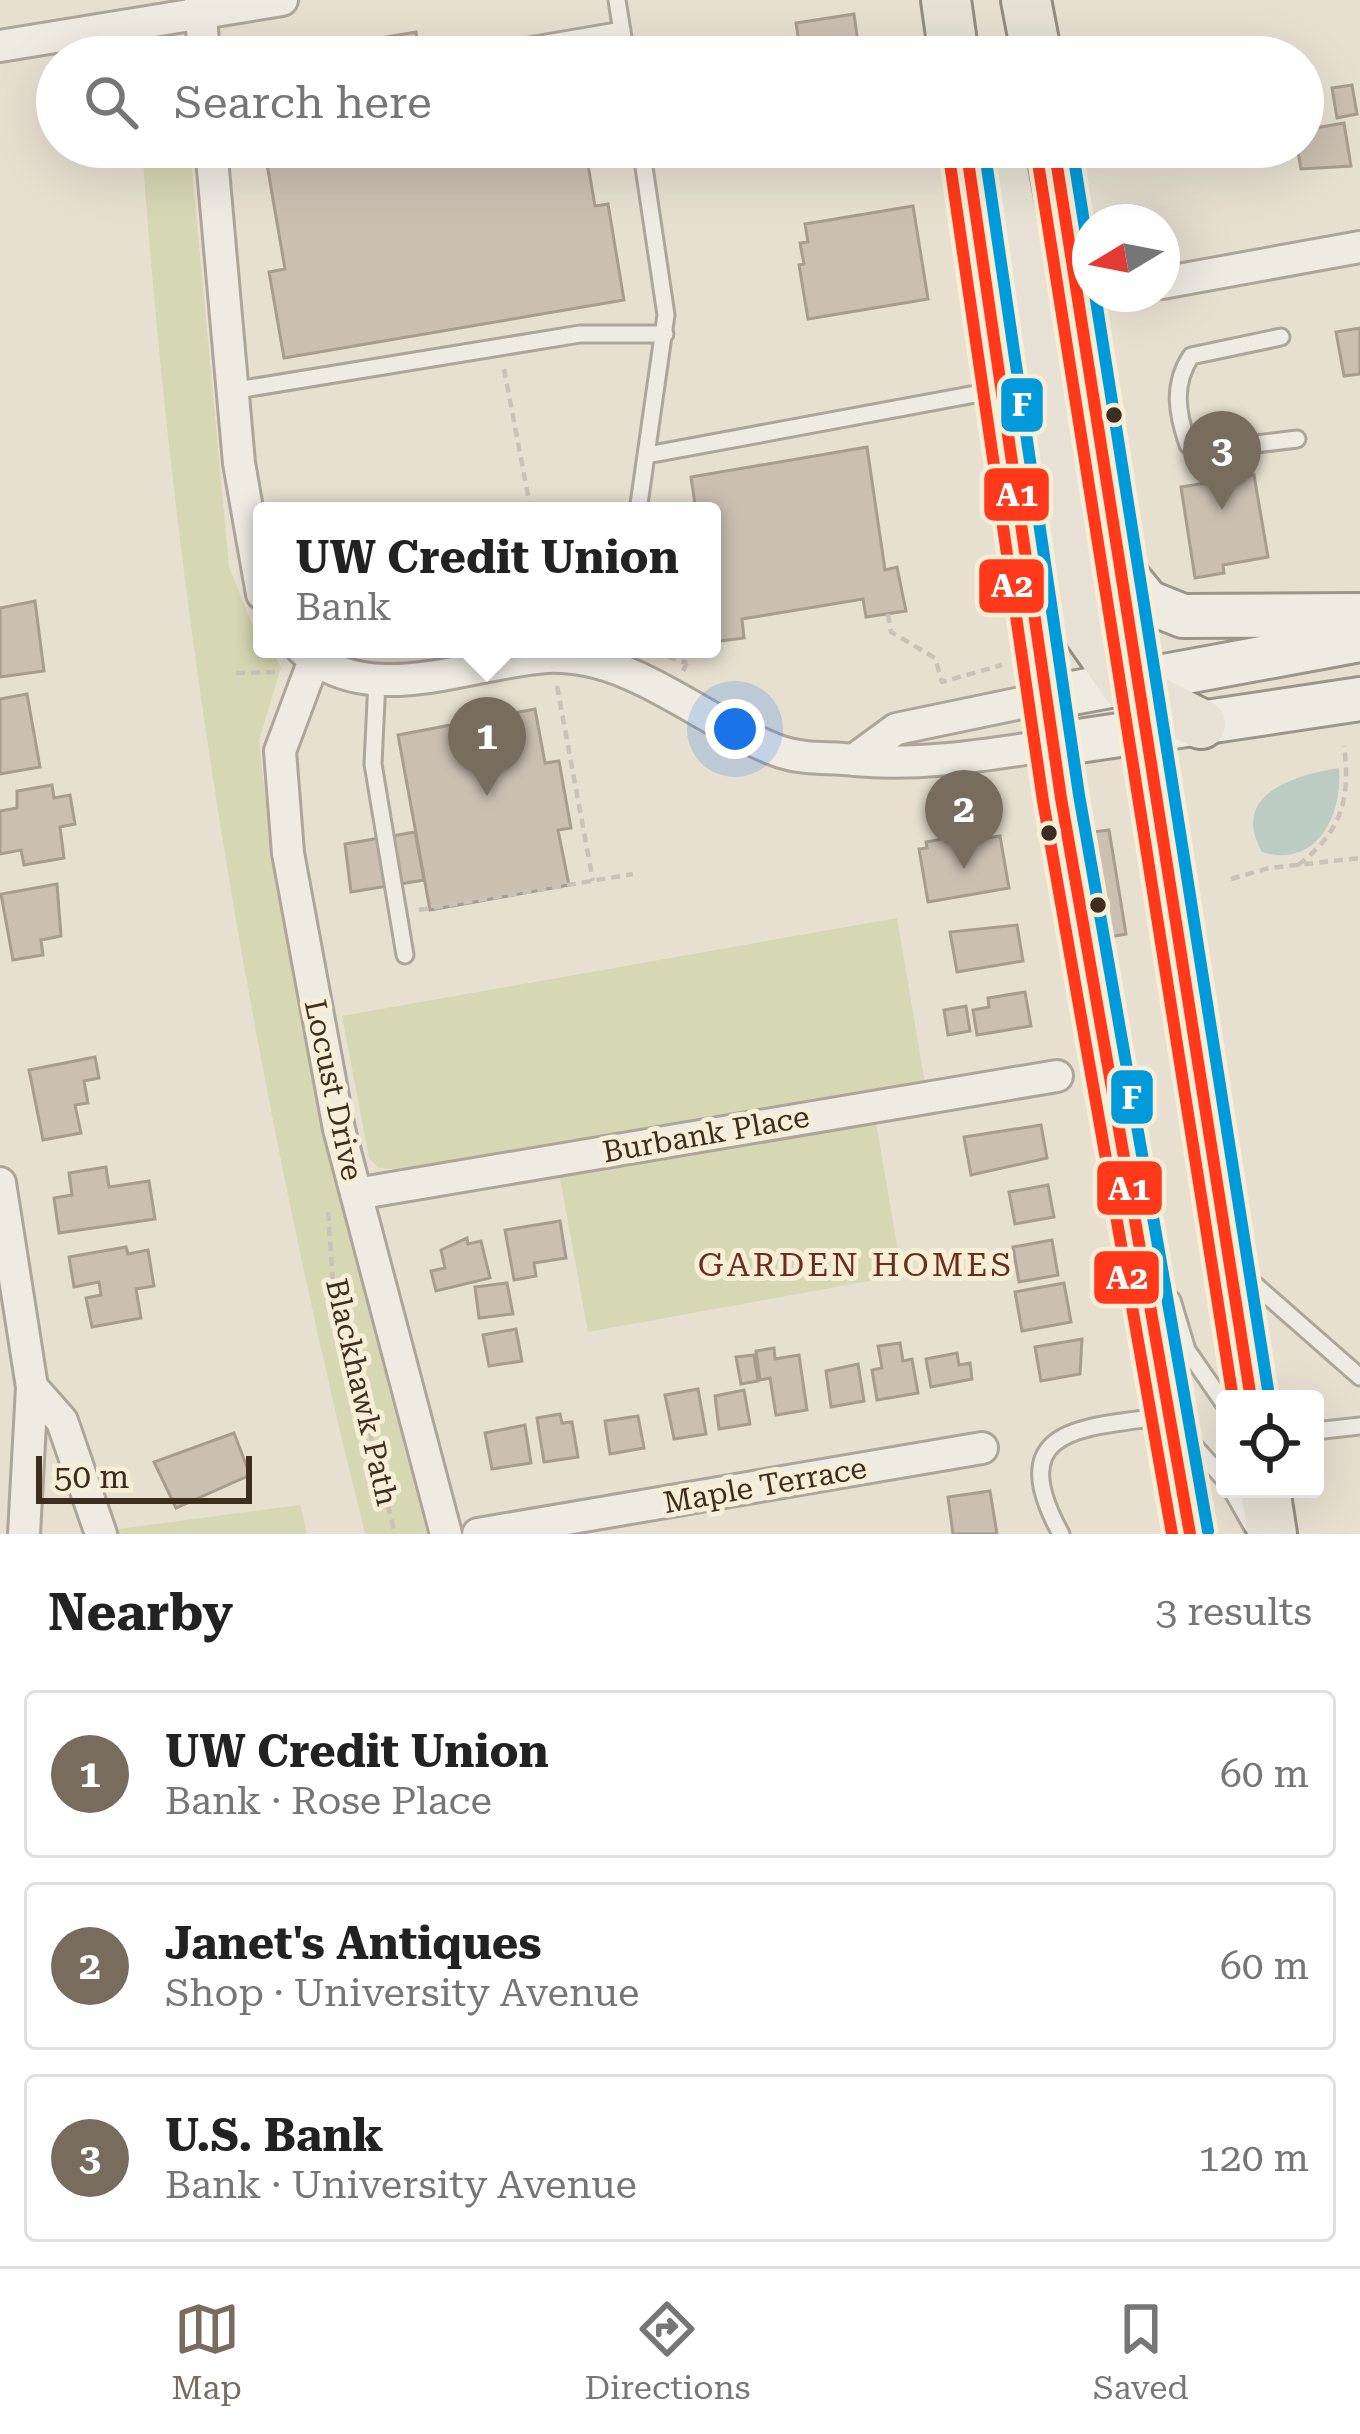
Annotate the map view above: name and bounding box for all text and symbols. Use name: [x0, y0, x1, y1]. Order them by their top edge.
search box: [36, 36, 1324, 168]
icon: search: [78, 69, 144, 135]
text: Search here: [174, 76, 432, 129]
north arrow: [1072, 204, 1180, 312]
line badge: F: [999, 376, 1045, 434]
text: F: [1012, 385, 1032, 424]
unlabelled marker: [1103, 404, 1125, 426]
pin: 3: [1183, 411, 1261, 510]
line badge: A1: [982, 466, 1051, 523]
text: A1: [996, 475, 1038, 514]
popup: [253, 502, 721, 658]
text: UW Credit Union: [295, 531, 679, 584]
line badge: A2: [977, 557, 1046, 615]
text: A2: [991, 566, 1033, 605]
text: Bank: [295, 584, 391, 630]
pin: 1: [448, 697, 526, 796]
your location: [705, 699, 765, 759]
pin: 2: [925, 770, 1003, 869]
unlabelled marker: [1038, 822, 1060, 844]
unlabelled marker: [1087, 894, 1109, 916]
street label: Locust Drive: [298, 996, 370, 1184]
line badge: F: [1109, 1068, 1155, 1126]
text: F: [1122, 1078, 1142, 1117]
street label: Burbank Place: [600, 1099, 812, 1169]
line badge: A1: [1095, 1159, 1164, 1217]
text: A1: [1108, 1169, 1150, 1208]
district label: GARDEN HOMES: [698, 1245, 1014, 1284]
line badge: A2: [1092, 1249, 1161, 1306]
text: A2: [1106, 1258, 1148, 1297]
street label: Blackhawk Path: [319, 1275, 405, 1509]
map controls: [1216, 1390, 1324, 1498]
button: locate: [1216, 1390, 1324, 1498]
scale bar: [36, 1450, 252, 1503]
street label: Maple Terrace: [661, 1450, 869, 1520]
text: 50 m: [54, 1457, 129, 1496]
text: Nearby: [48, 1583, 233, 1642]
text: 3 results: [1155, 1589, 1312, 1635]
text: UW Credit Union: [165, 1725, 549, 1778]
text: 1: [79, 1751, 101, 1797]
text: 60 m: [1220, 1751, 1309, 1797]
text: Bank · Rose Place: [165, 1778, 492, 1824]
text: Janet's Antiques: [165, 1917, 541, 1970]
text: 2: [79, 1943, 101, 1989]
text: 60 m: [1220, 1943, 1309, 1989]
text: Shop · University Avenue: [165, 1970, 640, 2016]
text: U.S. Bank: [165, 2109, 383, 2162]
text: 3: [79, 2135, 101, 2181]
text: 120 m: [1198, 2135, 1309, 2181]
text: Bank · University Avenue: [165, 2162, 637, 2208]
tab: Map: [171, 2296, 242, 2407]
tab: Directions: [584, 2296, 750, 2407]
tab: Saved: [1093, 2296, 1189, 2407]

